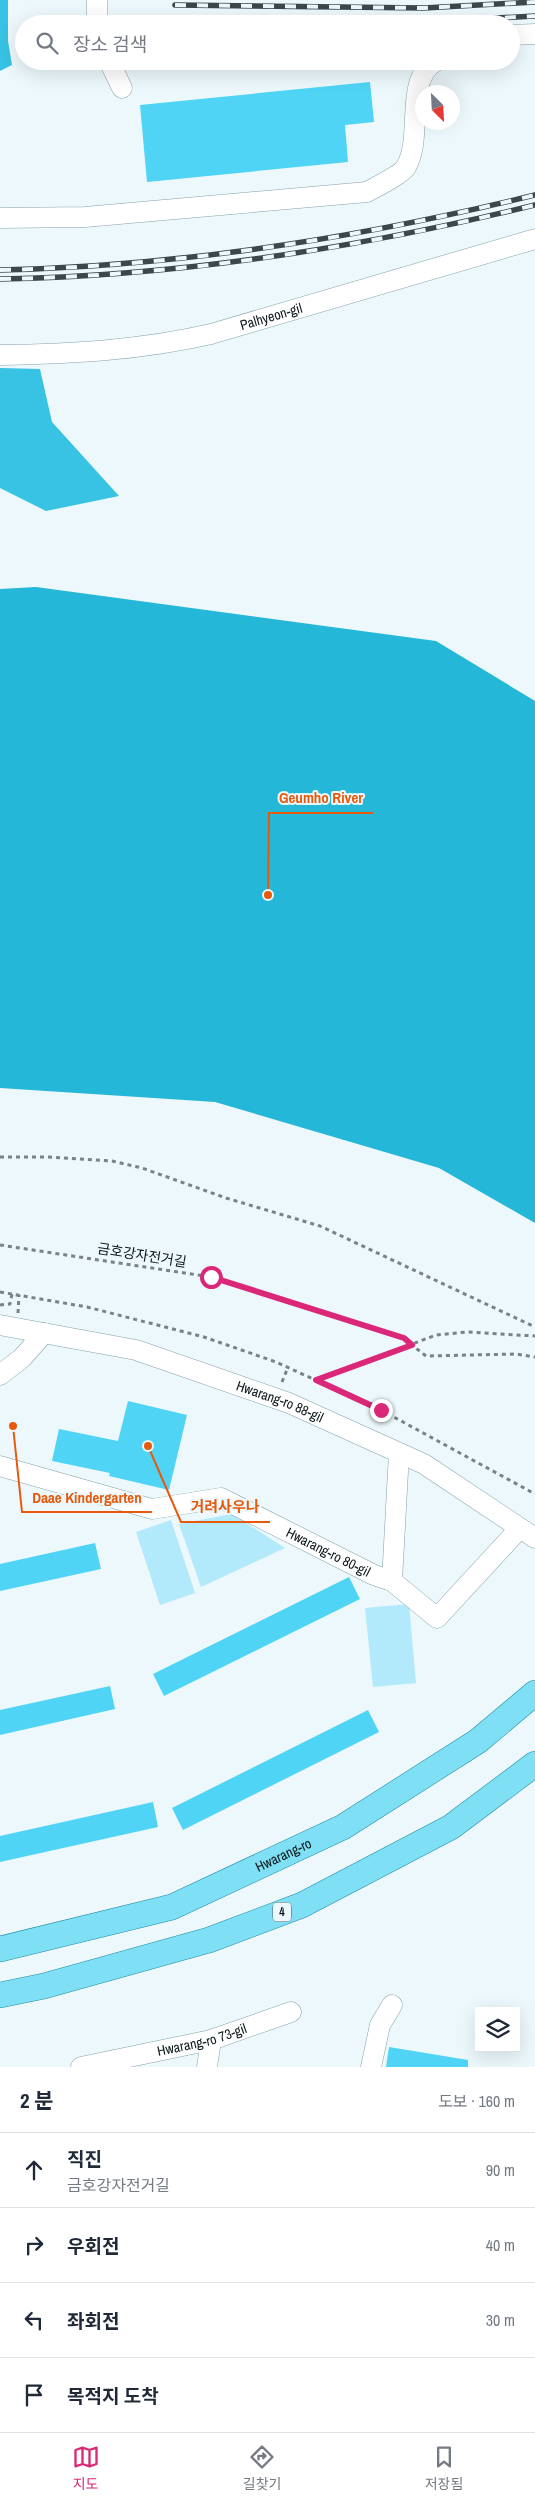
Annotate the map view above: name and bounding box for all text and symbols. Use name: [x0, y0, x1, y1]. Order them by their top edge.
search box: [15, 15, 520, 70]
icon: search: [33, 29, 61, 57]
text: 장소 검색: [73, 31, 147, 57]
north arrow: [415, 85, 460, 130]
street label: Palhyeon-gil: [238, 299, 304, 334]
callout: Geumho River: [269, 783, 373, 813]
text: Geumho River: [279, 787, 363, 808]
street label: 금호강자전거길: [96, 1239, 188, 1271]
route start: [200, 1266, 223, 1289]
street label: Hwarang-ro 88-gil: [234, 1376, 326, 1426]
route end: [370, 1399, 393, 1422]
callout: Daae Kindergarten: [22, 1482, 152, 1512]
text: Daae Kindergarten: [32, 1487, 142, 1508]
callout: 거려사우나: [181, 1492, 270, 1522]
text: 거려사우나: [190, 1496, 260, 1517]
street label: Hwarang-ro 80-gil: [283, 1523, 373, 1581]
street label: Hwarang-ro: [252, 1834, 314, 1876]
road number: 4: [273, 1902, 291, 1921]
map controls: [475, 2007, 520, 2052]
button: layers: [475, 2007, 520, 2052]
street label: Hwarang-ro 73-gil: [156, 2019, 249, 2060]
text: 2 분: [20, 2086, 54, 2115]
text: 도보 · 160 m: [438, 2090, 515, 2112]
text: 직진: [67, 2146, 102, 2172]
icon: ahead: [20, 2156, 48, 2184]
text: 90 m: [486, 2159, 515, 2181]
text: 금호강자전거길: [67, 2174, 170, 2196]
icon: right: [20, 2231, 48, 2259]
text: 우회전: [67, 2233, 119, 2259]
text: 40 m: [486, 2234, 515, 2256]
icon: left: [20, 2306, 48, 2334]
text: 좌회전: [67, 2308, 119, 2334]
text: 30 m: [486, 2309, 515, 2331]
icon: arrive: [20, 2381, 48, 2409]
text: 목적지 도착: [67, 2383, 159, 2409]
tab: 지도: [72, 2443, 100, 2493]
tab: 길찾기: [243, 2443, 281, 2493]
tab: 저장됨: [425, 2443, 463, 2493]

